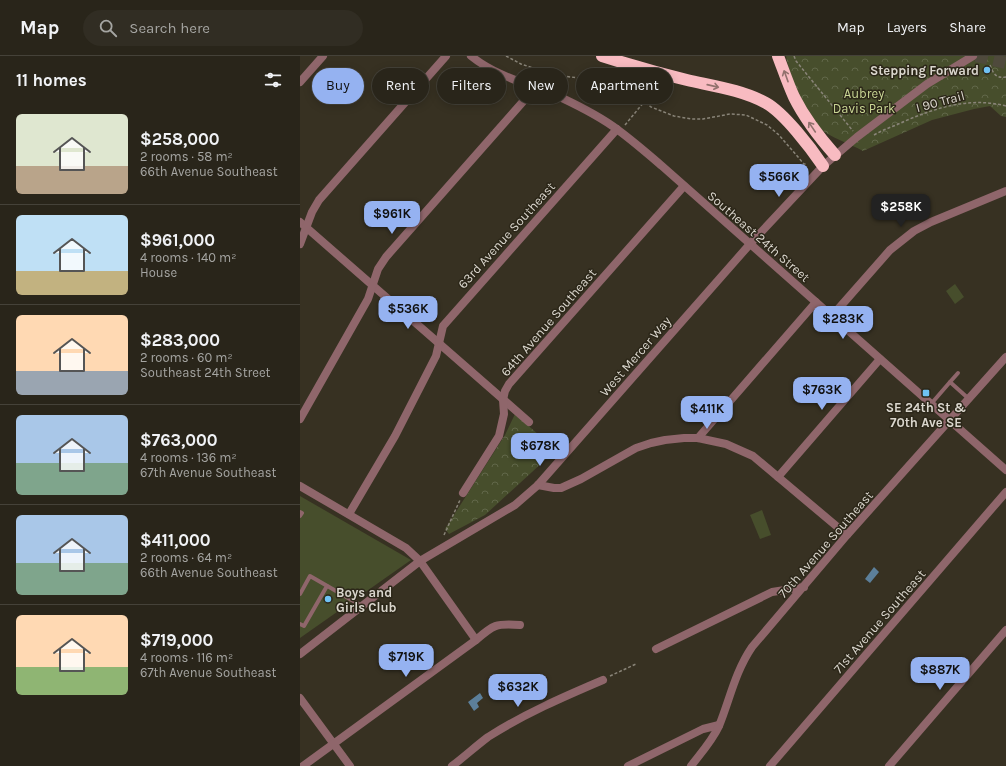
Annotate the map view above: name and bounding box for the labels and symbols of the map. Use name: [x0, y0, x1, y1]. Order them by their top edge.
place label: Stepping Forward: [870, 63, 979, 78]
marker: Stepping Forward: [982, 65, 992, 75]
one-way arrow: [781, 71, 789, 83]
one-way arrow: [707, 83, 720, 91]
park label: Aubrey Davis Park: [833, 86, 895, 116]
street label: I 90 Trail: [914, 88, 966, 115]
one-way arrow: [808, 122, 816, 133]
pin: $566K: [751, 164, 807, 198]
street label: 63rd Avenue Southeast: [455, 179, 558, 291]
street label: Southeast 24th Street: [705, 188, 813, 285]
pin: $258K: [873, 194, 929, 228]
pin: $961K: [364, 201, 420, 235]
street label: 64th Avenue Southeast: [498, 265, 599, 379]
pin: $536K: [380, 296, 436, 330]
pin: $283K: [815, 306, 871, 340]
street label: West Mercer Way: [597, 313, 674, 399]
pin: $763K: [794, 377, 850, 411]
marker: SE 24th St & 70th Ave SE: [921, 388, 931, 398]
pin: $411K: [679, 396, 735, 430]
place label: SE 24th St & 70th Ave SE: [886, 400, 966, 430]
pin: $678K: [512, 433, 568, 467]
street label: 70th Avenue Southeast: [775, 488, 876, 601]
street label: 71st Avenue Southeast: [830, 566, 928, 676]
place label: Boys and Girls Club: [336, 585, 397, 615]
marker: Boys and Girls Club: [323, 594, 333, 604]
pin: $719K: [378, 644, 434, 678]
pin: $887K: [912, 657, 968, 691]
pin: $632K: [490, 674, 546, 708]

